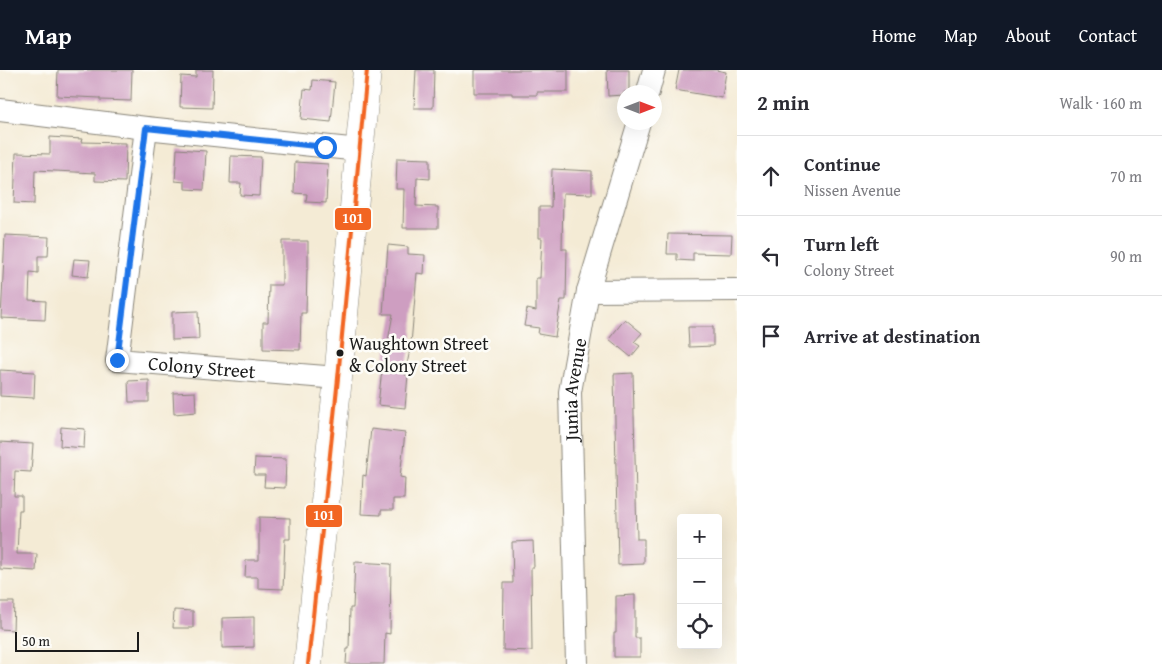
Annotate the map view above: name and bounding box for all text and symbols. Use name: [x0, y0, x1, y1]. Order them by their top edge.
text: Map: [25, 18, 72, 53]
text: Home: [872, 22, 916, 49]
text: Map: [944, 22, 977, 49]
text: About: [1005, 22, 1051, 49]
text: Contact: [1079, 22, 1137, 49]
north arrow: [617, 85, 662, 130]
text: 2 min: [757, 87, 809, 118]
text: Walk · 160 m: [1059, 91, 1142, 115]
route start: [314, 136, 337, 159]
text: Continue: [804, 150, 881, 178]
icon: ahead: [757, 162, 785, 190]
text: 70 m: [1110, 164, 1142, 188]
text: Nissen Avenue: [804, 178, 901, 202]
line badge: 101: [334, 207, 372, 231]
text: 101: [342, 208, 364, 228]
text: Turn left: [804, 230, 879, 258]
icon: left: [757, 242, 785, 270]
text: 90 m: [1110, 244, 1142, 268]
text: Colony Street: [804, 258, 894, 282]
icon: arrive: [757, 322, 785, 350]
text: Arrive at destination: [804, 322, 980, 350]
place label: Waughtown Street & Colony Street: [349, 330, 489, 379]
street label: Junia Avenue: [556, 335, 593, 443]
marker: Waughtown Street & Colony Street: [335, 348, 345, 358]
route end: [106, 349, 129, 372]
street label: Colony Street: [147, 349, 257, 385]
line badge: 101: [305, 504, 343, 528]
text: 101: [313, 505, 335, 525]
map controls: [677, 514, 722, 649]
button: +: [677, 514, 722, 559]
button: −: [677, 559, 722, 604]
button: locate: [677, 604, 722, 649]
scale bar: [15, 629, 139, 652]
text: 50 m: [22, 631, 50, 651]

